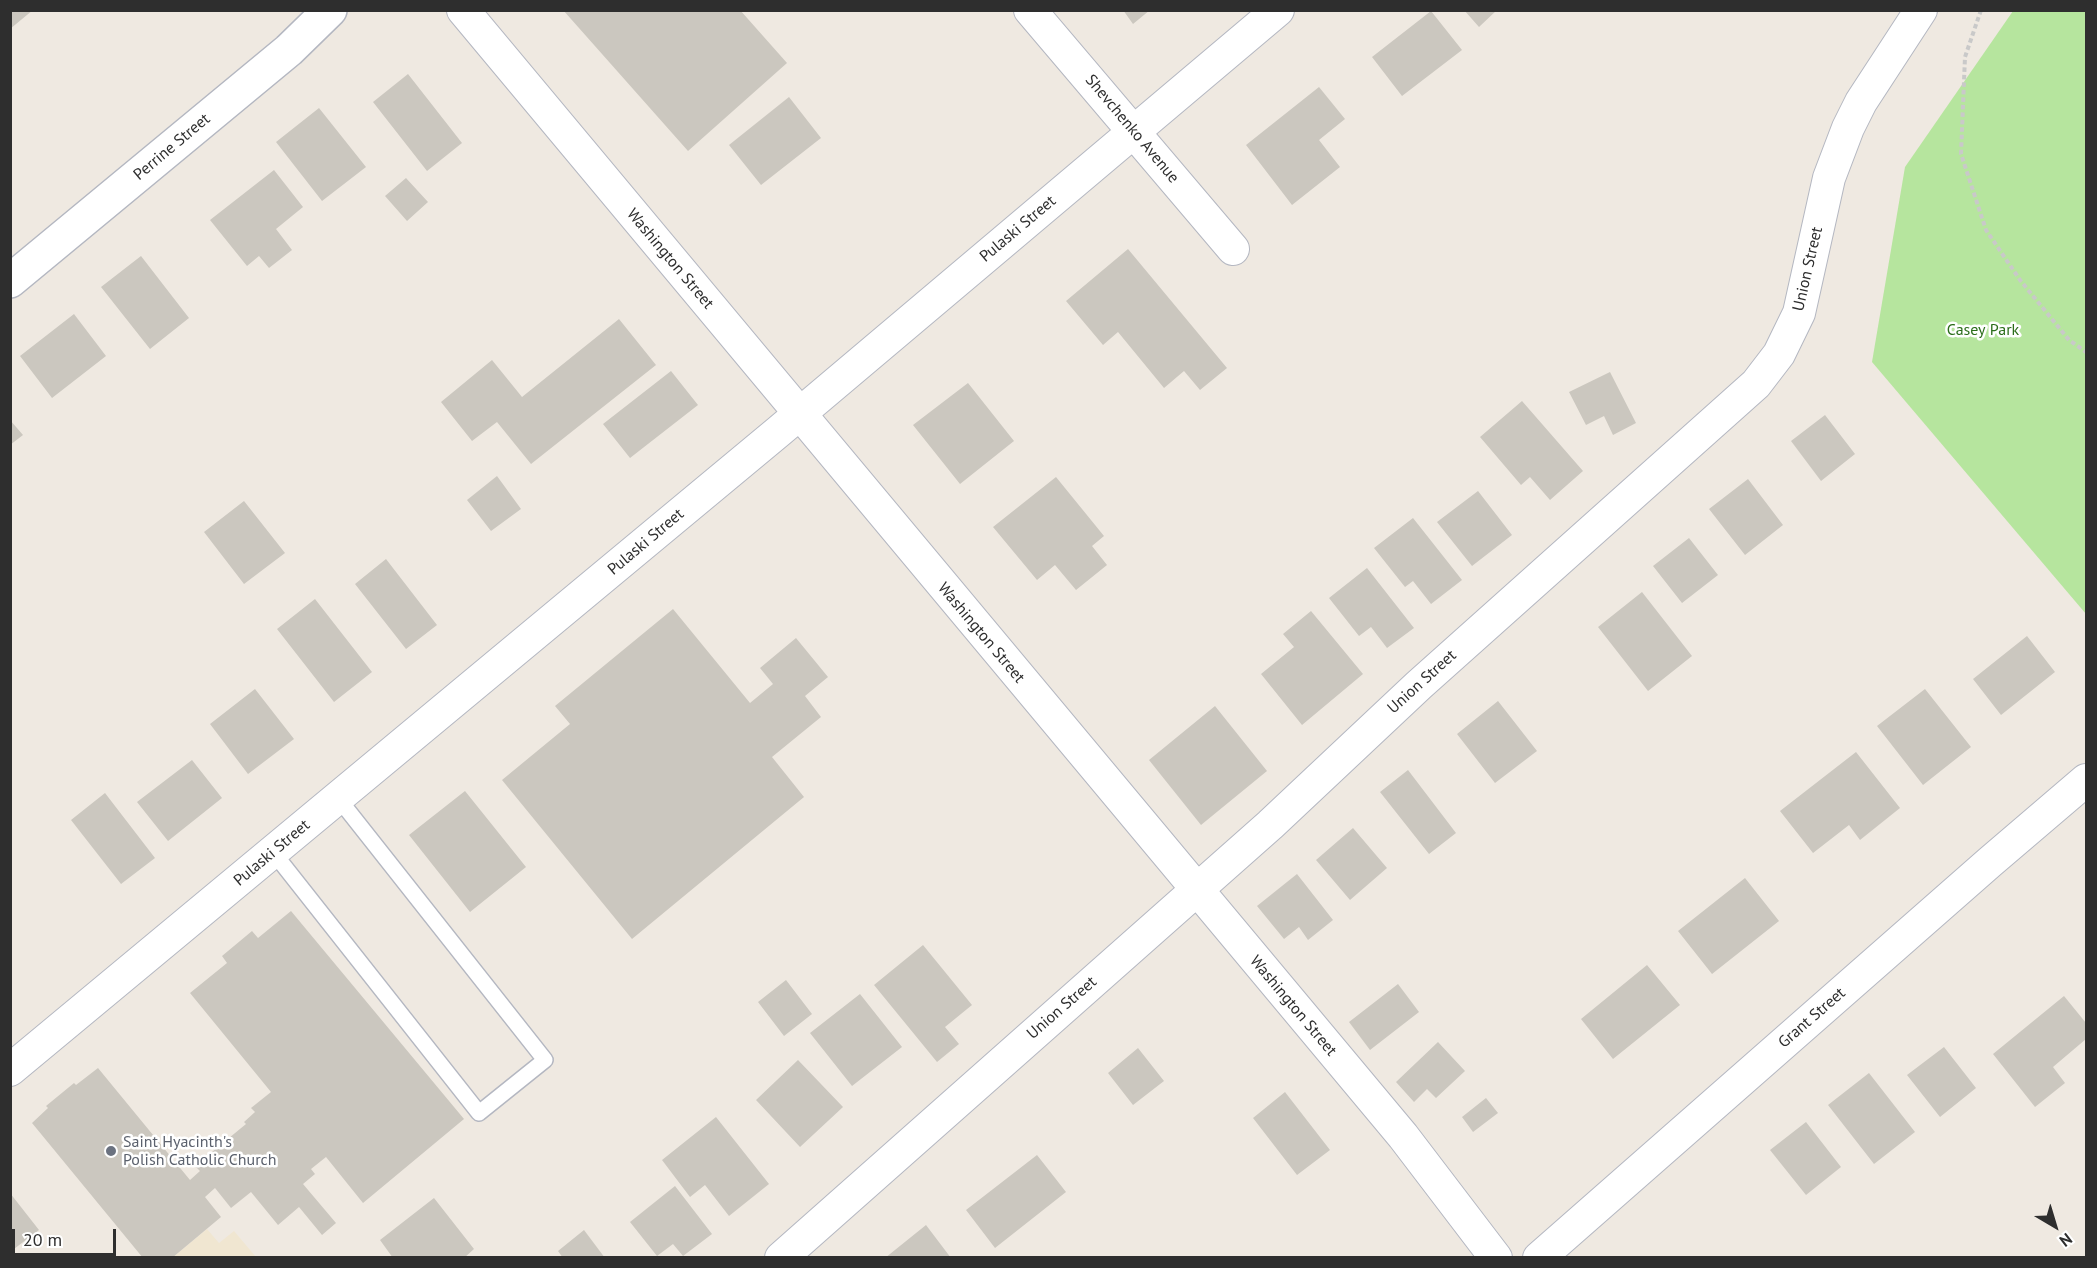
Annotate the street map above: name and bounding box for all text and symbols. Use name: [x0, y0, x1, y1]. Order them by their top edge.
street label: Shevchenko Avenue: [1081, 71, 1183, 187]
street label: Perrine Street: [130, 110, 214, 184]
street label: Pulaski Street: [976, 192, 1060, 266]
street label: Washington Street: [622, 205, 718, 313]
street label: Union Street: [1789, 225, 1827, 313]
park label: Casey Park: [1947, 320, 2019, 340]
street label: Pulaski Street: [604, 505, 688, 579]
street label: Washington Street: [933, 579, 1029, 687]
street label: Union Street: [1384, 646, 1460, 718]
street label: Pulaski Street: [230, 816, 314, 890]
street label: Washington Street: [1245, 952, 1341, 1060]
street label: Union Street: [1023, 973, 1101, 1043]
street label: Grant Street: [1775, 984, 1849, 1052]
place label: Saint Hyacinth's Polish Catholic Church: [123, 1132, 277, 1170]
marker: Saint Hyacinth's Polish Catholic Church: [104, 1144, 118, 1158]
north arrow: [2025, 1196, 2085, 1256]
scale bar: [15, 1217, 118, 1255]
text: 20 m: [23, 1228, 62, 1251]
text: N: [2056, 1229, 2076, 1251]

